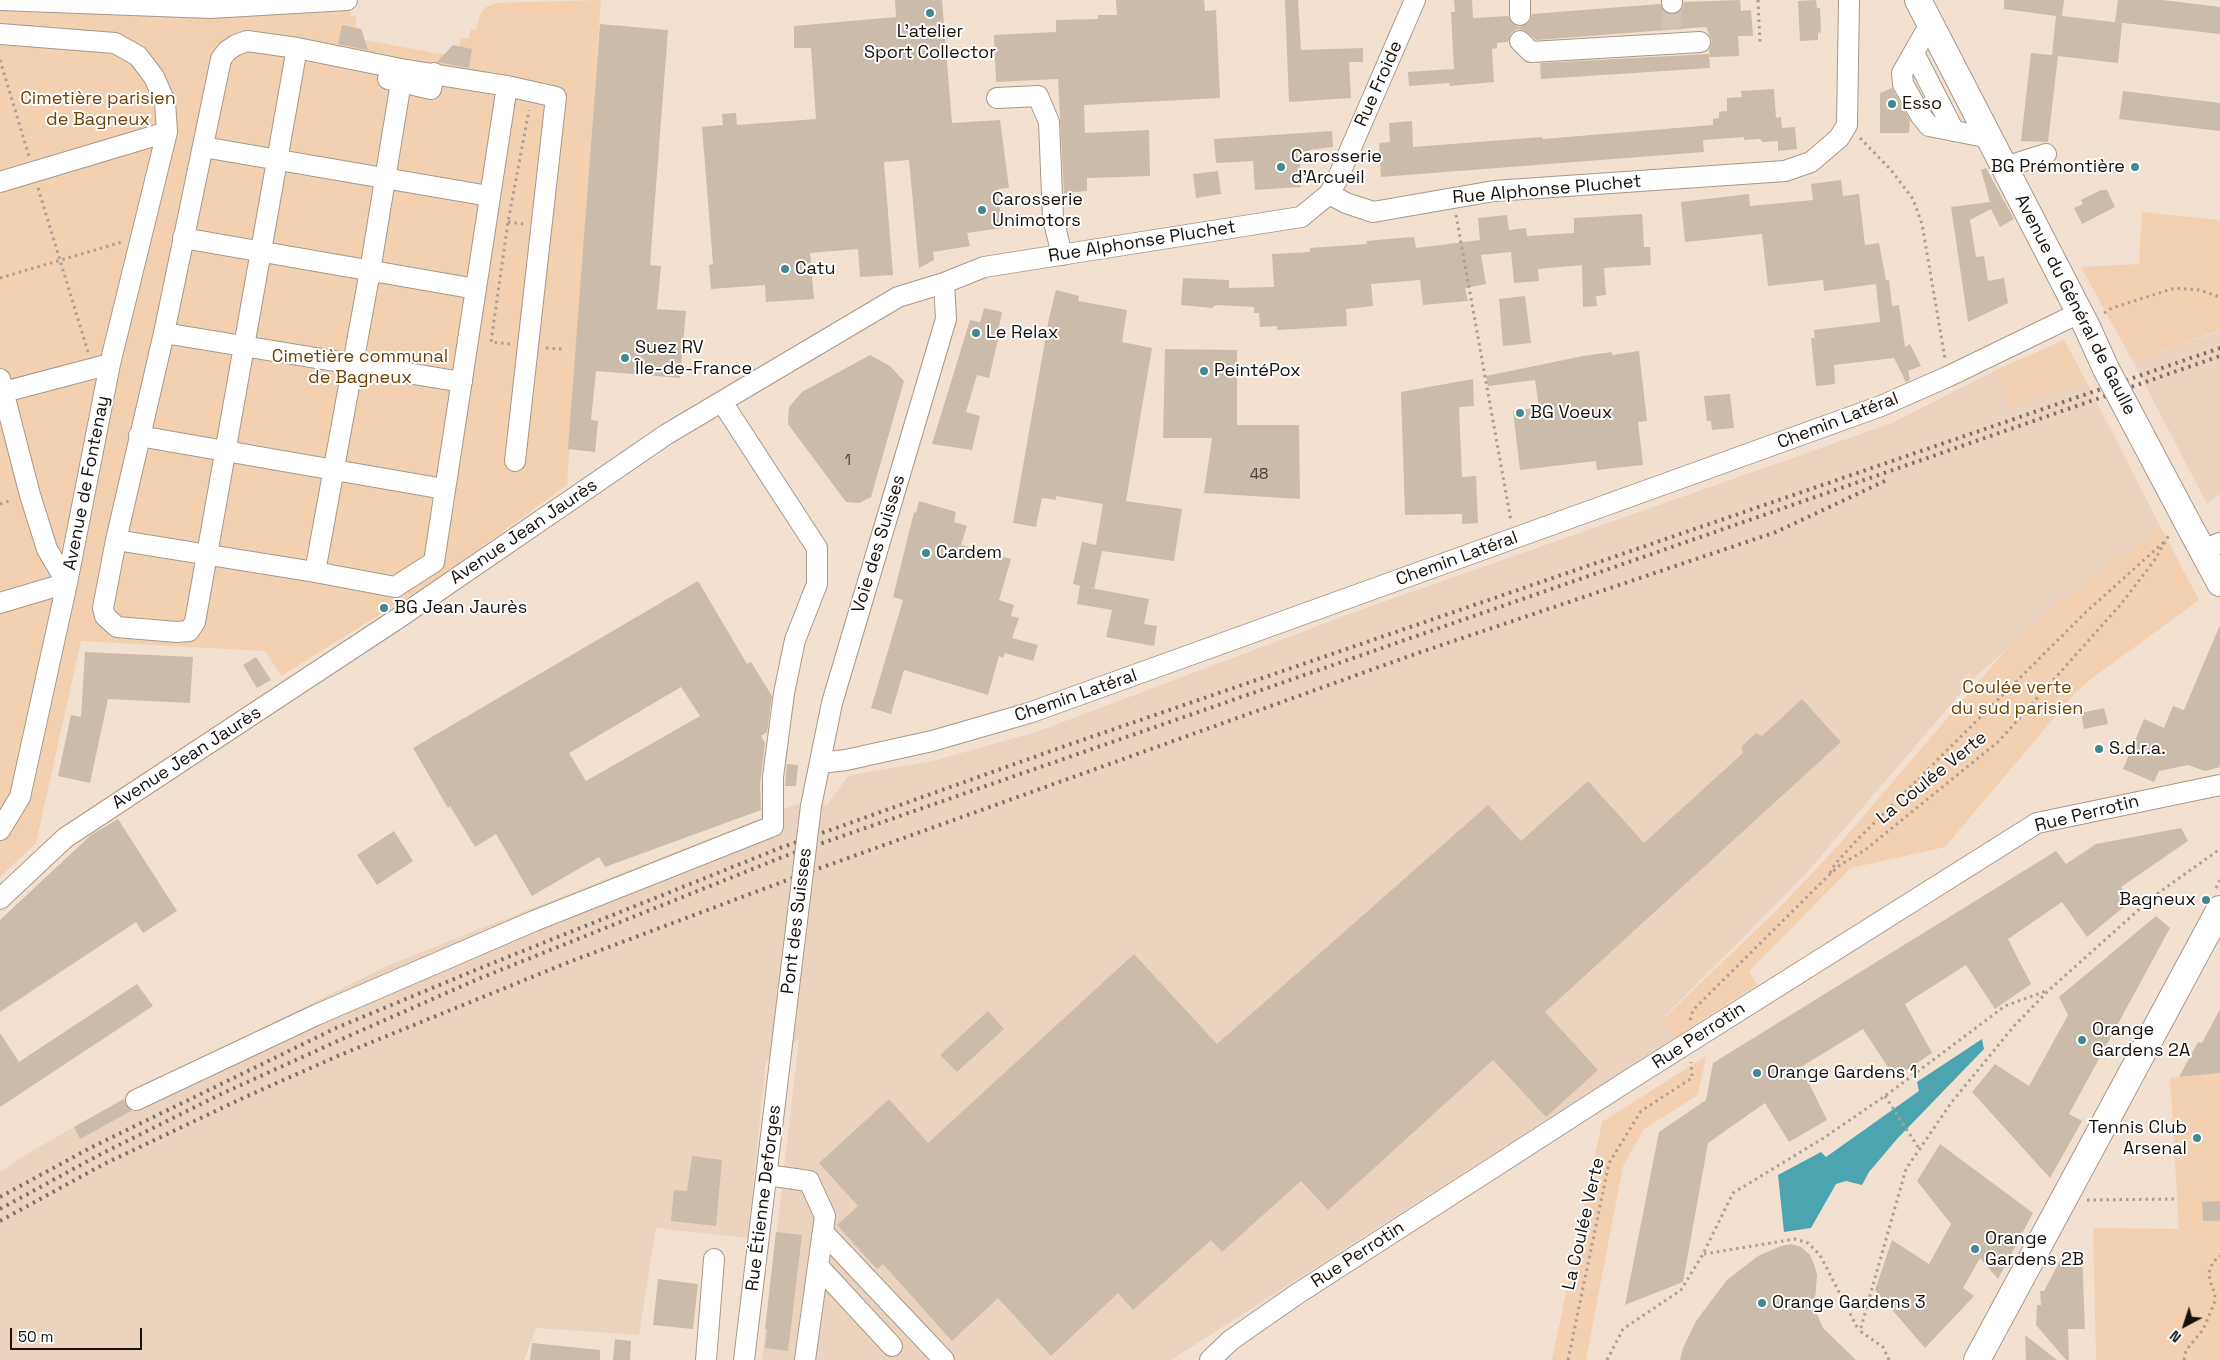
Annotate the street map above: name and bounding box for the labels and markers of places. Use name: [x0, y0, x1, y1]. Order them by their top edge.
marker: L'atelier Sport Collector: [924, 7, 936, 19]
place label: L'atelier Sport Collector: [864, 21, 996, 64]
place label: Esso: [1902, 93, 1942, 115]
marker: Esso: [1886, 98, 1898, 110]
place label: Carosserie d'Arcueil: [1291, 146, 1382, 188]
place label: BG Prémontière: [1991, 156, 2125, 178]
marker: Carosserie d'Arcueil: [1275, 161, 1287, 173]
marker: BG Prémontière: [2129, 161, 2141, 173]
place label: Carosserie Unimotors: [992, 189, 1083, 232]
marker: Carosserie Unimotors: [976, 204, 988, 216]
place label: Catu: [795, 258, 836, 280]
marker: Catu: [779, 263, 791, 275]
place label: Le Relax: [986, 322, 1058, 344]
marker: Le Relax: [970, 327, 982, 339]
place label: Suez RV Île-de-France: [635, 337, 752, 379]
marker: Suez RV Île-de-France: [619, 352, 631, 364]
place label: PeintéPox: [1214, 360, 1301, 382]
marker: PeintéPox: [1198, 365, 1210, 377]
place label: BG Voeux: [1530, 402, 1612, 424]
marker: BG Voeux: [1514, 407, 1526, 419]
place label: Cardem: [936, 542, 1002, 564]
marker: Cardem: [920, 547, 932, 559]
place label: BG Jean Jaurès: [394, 597, 527, 619]
marker: BG Jean Jaurès: [378, 602, 390, 614]
place label: S.d.r.a.: [2109, 738, 2166, 760]
marker: S.d.r.a.: [2093, 743, 2105, 755]
place label: Bagneux: [2119, 889, 2196, 911]
marker: Bagneux: [2200, 894, 2212, 906]
place label: Orange Gardens 2A: [2092, 1019, 2190, 1062]
marker: Orange Gardens 2A: [2076, 1034, 2088, 1046]
place label: Orange Gardens 1: [1767, 1062, 1917, 1084]
marker: Orange Gardens 1: [1751, 1067, 1763, 1079]
place label: Tennis Club Arsenal: [2088, 1117, 2187, 1160]
marker: Tennis Club Arsenal: [2191, 1132, 2203, 1144]
place label: Orange Gardens 2B: [1985, 1228, 2084, 1270]
marker: Orange Gardens 2B: [1969, 1243, 1981, 1255]
place label: Orange Gardens 3: [1772, 1292, 1926, 1314]
marker: Orange Gardens 3: [1756, 1297, 1768, 1309]

